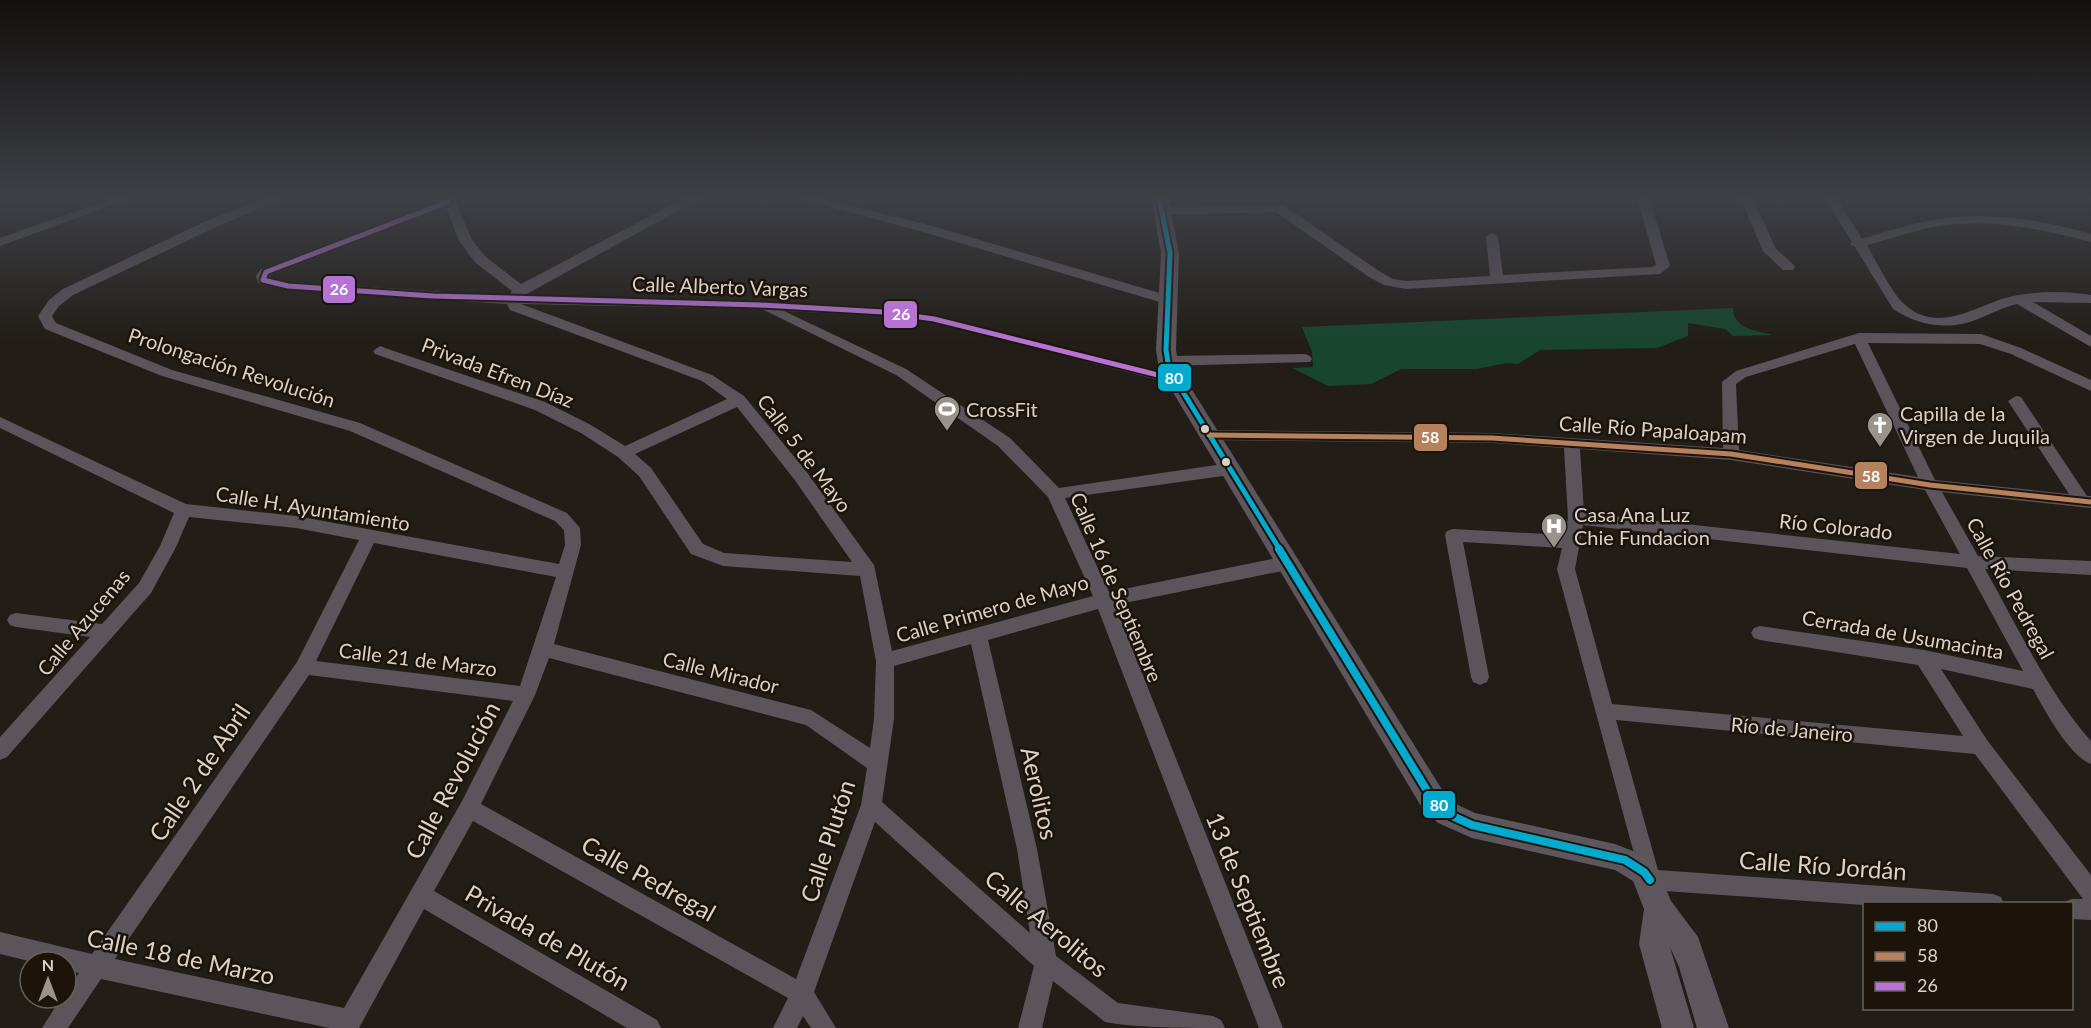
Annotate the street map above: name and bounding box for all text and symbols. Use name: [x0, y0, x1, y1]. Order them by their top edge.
street label: Calle Alberto Vargas: [632, 271, 808, 301]
line badge: 26: [322, 275, 356, 304]
text: 26: [330, 279, 348, 298]
line badge: 26: [883, 300, 918, 329]
text: 26: [892, 304, 910, 323]
street label: Prolongación Revolución: [126, 322, 338, 412]
street label: Privada Efren Díaz: [419, 332, 577, 412]
line badge: 80: [1157, 363, 1192, 392]
text: 80: [1165, 368, 1183, 387]
street label: Calle 5 de Mayo: [753, 389, 857, 517]
sports icon: CrossFit: [932, 394, 962, 432]
place label: CrossFit: [966, 397, 1038, 421]
place label: Capilla de la Virgen de Juquila: [1900, 401, 2050, 448]
street label: Calle Río Papaloapam: [1558, 410, 1748, 448]
church icon: Capilla de la Virgen de Juquila: [1865, 410, 1895, 448]
unlabelled marker: [1199, 423, 1211, 435]
line badge: 58: [1413, 423, 1448, 452]
text: 58: [1421, 427, 1439, 446]
unlabelled marker: [1220, 456, 1232, 468]
line badge: 58: [1854, 461, 1888, 490]
text: 58: [1862, 466, 1880, 485]
street label: Calle H. Ayuntamiento: [214, 481, 412, 535]
street label: Calle 16 de Septiembre: [1066, 488, 1168, 686]
place label: Casa Ana Luz Chie Fundacion: [1574, 502, 1710, 549]
street label: Río Colorado: [1778, 508, 1894, 544]
hospital icon: Casa Ana Luz Chie Fundacion: [1539, 511, 1569, 549]
street label: Calle Río Pedregal: [1962, 513, 2060, 663]
street label: Calle Azucenas: [32, 564, 134, 680]
street label: Calle Primero de Mayo: [893, 569, 1091, 647]
street label: Cerrada de Usumacinta: [1800, 604, 2006, 664]
street label: Calle 21 de Marzo: [337, 637, 499, 681]
street label: Calle Mirador: [661, 646, 782, 698]
street label: Calle Revolución: [398, 697, 506, 863]
street label: Calle 2 de Abril: [142, 698, 256, 846]
street label: Río de Janeiro: [1730, 712, 1854, 746]
street label: Aerolitos: [1015, 744, 1065, 842]
street label: Calle Plutón: [794, 776, 860, 906]
line badge: 80: [1422, 790, 1456, 819]
text: 80: [1430, 795, 1448, 814]
street label: 13 de Septiembre: [1201, 808, 1297, 992]
street label: Calle Pedregal: [577, 829, 721, 927]
street label: Calle Río Jordán: [1738, 845, 1908, 885]
street label: Calle Aerolitos: [980, 863, 1114, 983]
street label: Privada de Plutón: [460, 878, 636, 996]
legend: [1863, 902, 2073, 1010]
text: 80: [1917, 914, 1938, 936]
street label: Calle 18 de Marzo: [84, 922, 278, 990]
text: 58: [1917, 944, 1938, 966]
north arrow: [18, 950, 78, 1010]
text: N: [42, 955, 54, 974]
text: 26: [1917, 974, 1938, 996]

